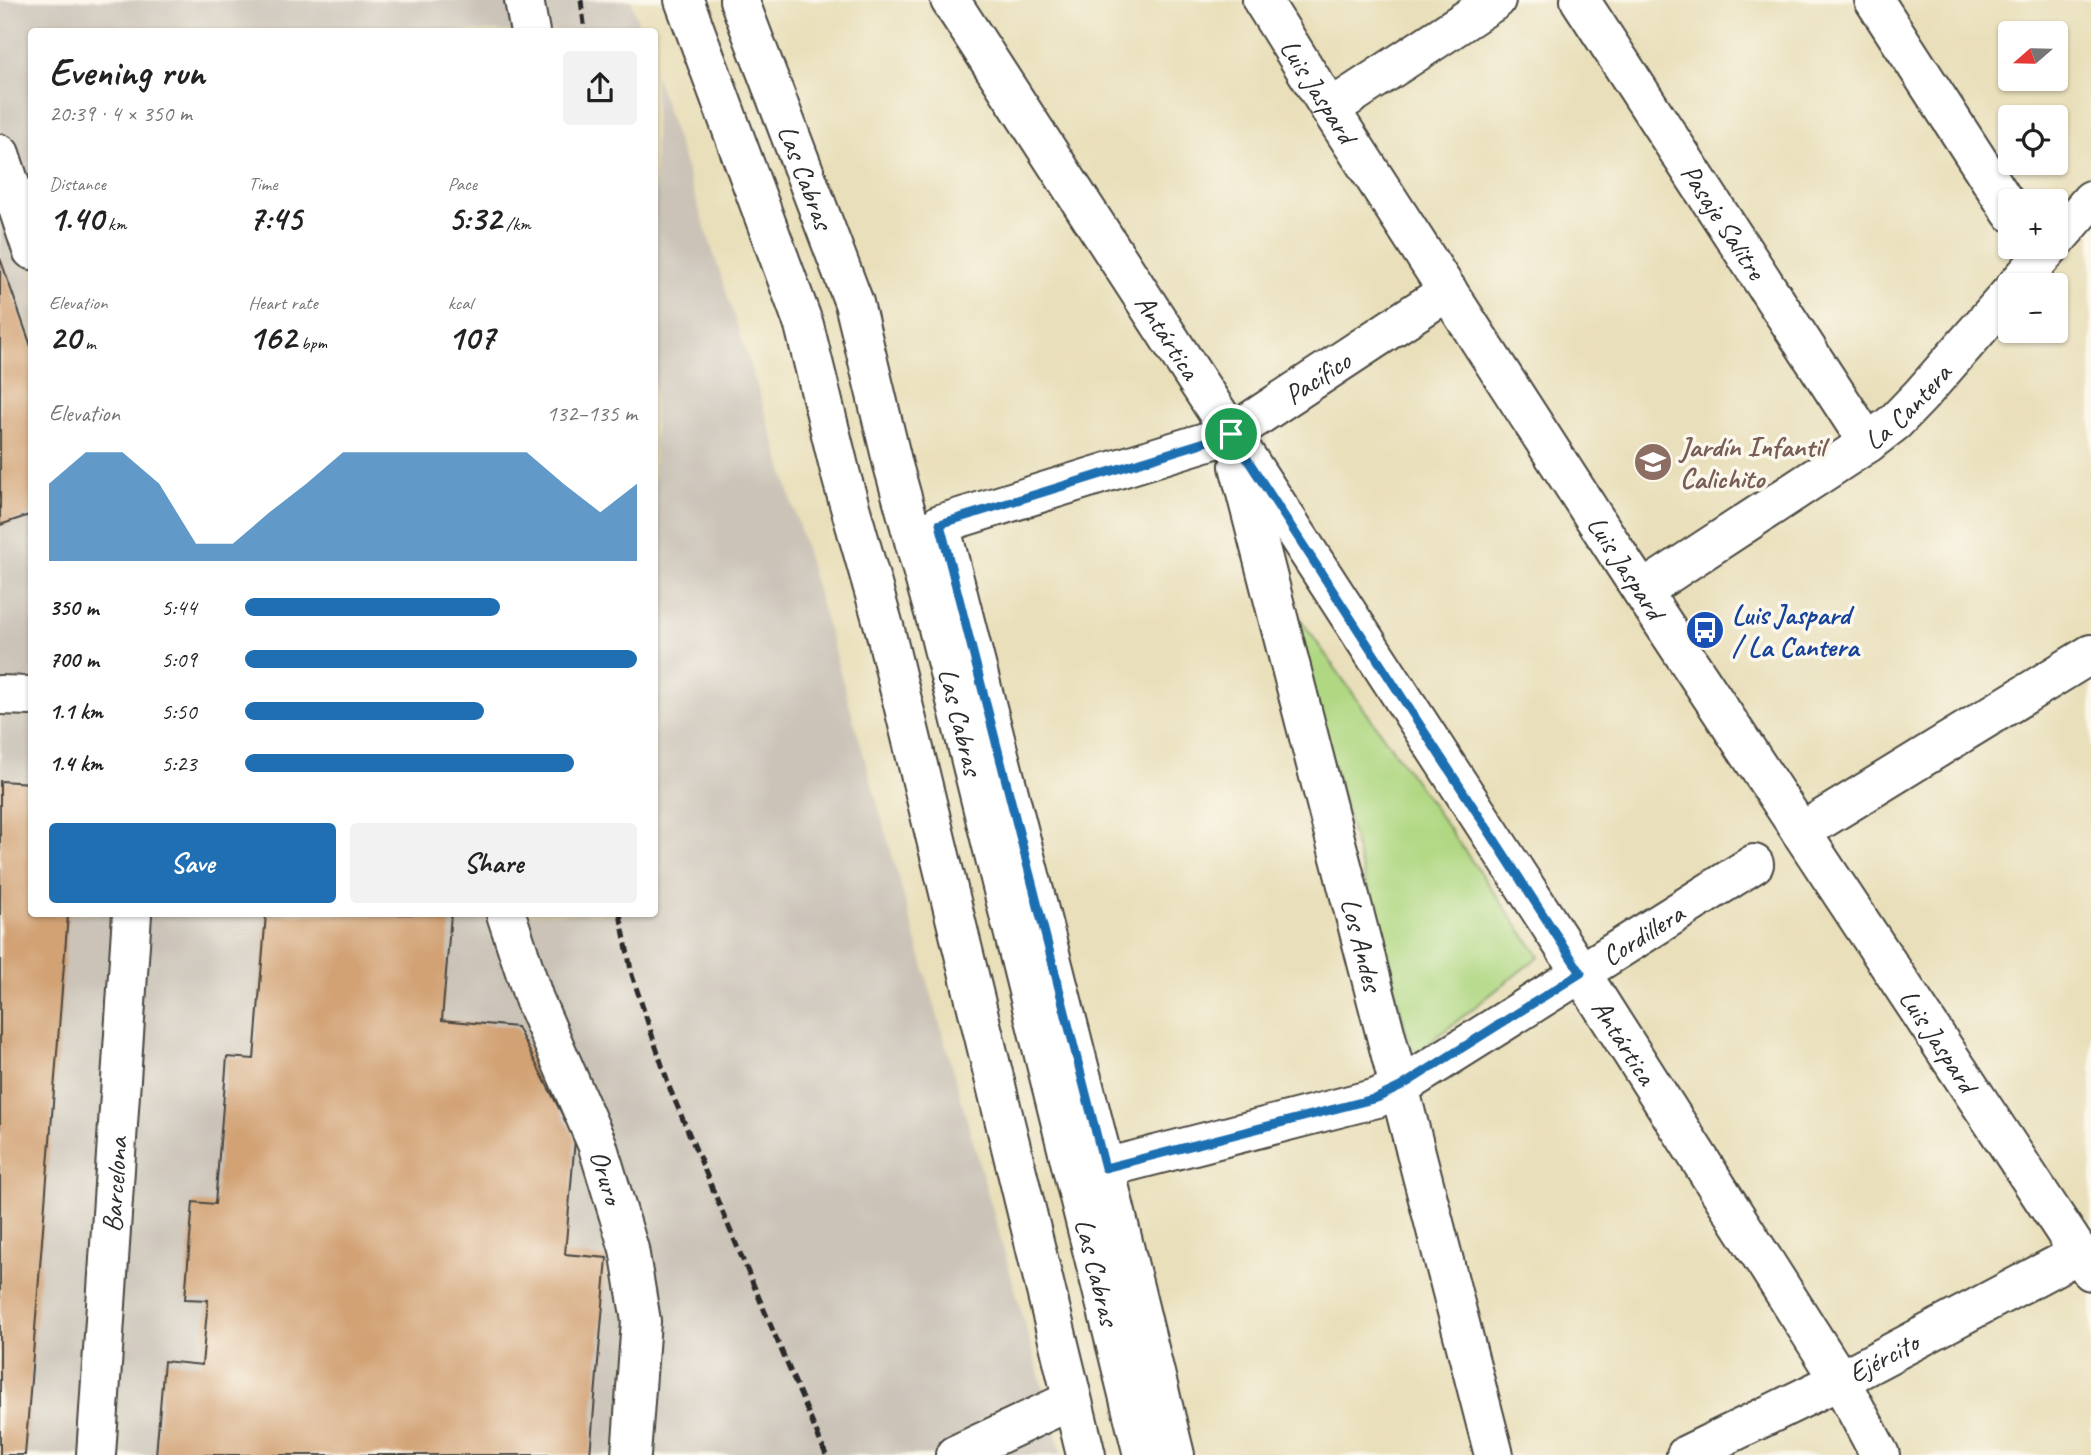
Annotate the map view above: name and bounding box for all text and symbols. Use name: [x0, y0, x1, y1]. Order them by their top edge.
north arrow: [1998, 21, 2068, 91]
map controls: [1998, 21, 2068, 343]
street label: Luis Jaspard: [1273, 32, 1367, 153]
text: Evening run: [49, 49, 205, 96]
button: share: [563, 51, 637, 125]
text: 20:39 · 4 × 350 m: [49, 99, 192, 128]
button: locate: [1998, 105, 2068, 175]
street label: Las Cabras: [770, 120, 843, 236]
street label: Pasaje Salitre: [1674, 157, 1775, 287]
text: Distance: [49, 172, 106, 196]
text: Time: [248, 172, 277, 196]
text: Pace: [448, 172, 477, 196]
button: +: [1998, 189, 2068, 259]
text: 1.40: [49, 196, 103, 241]
text: 7:45: [248, 196, 302, 241]
text: 5:32: [448, 196, 501, 241]
text: km: [103, 212, 126, 236]
text: /km: [501, 212, 531, 236]
button: −: [1998, 273, 2068, 343]
street label: Antártica: [1128, 287, 1209, 387]
text: Elevation: [49, 291, 107, 315]
text: Heart rate: [248, 291, 318, 315]
text: kcal: [448, 291, 473, 315]
text: 20: [49, 315, 81, 360]
text: 162: [248, 315, 296, 360]
text: 107: [448, 315, 495, 360]
text: m: [81, 331, 96, 355]
text: bpm: [296, 331, 327, 355]
street label: Pacífico: [1277, 342, 1359, 412]
street label: La Cantera: [1857, 355, 1959, 457]
text: Elevation: [49, 399, 120, 428]
text: 132–135 m: [546, 399, 637, 428]
pin: [1201, 404, 1261, 464]
icon: arrive: [1212, 415, 1250, 453]
place label: Jardín Infantil Calichito: [1678, 429, 1830, 496]
school or university icon: Jardín Infantil Calichito: [1632, 441, 1674, 483]
street label: Luis Jaspard: [1580, 509, 1675, 629]
text: 350 m: [49, 593, 98, 622]
text: 5:44: [161, 593, 197, 622]
place label: Luis Jaspard / La Cantera: [1732, 597, 1861, 664]
bus stop icon: Luis Jaspard / La Cantera: [1684, 609, 1726, 651]
text: 700 m: [49, 645, 99, 674]
text: 5:09: [161, 645, 197, 674]
street label: Las Cabras: [931, 664, 992, 781]
text: 1.1 km: [49, 697, 103, 726]
text: 5:50: [161, 697, 197, 726]
text: 1.4 km: [49, 749, 103, 778]
text: 5:23: [161, 749, 197, 778]
button: Save: [49, 823, 336, 903]
button: Share: [350, 823, 637, 903]
street label: Los Andes: [1334, 894, 1392, 997]
street label: Cordillera: [1595, 894, 1692, 973]
street label: Luis Jaspard: [1892, 982, 1987, 1102]
street label: Antártica: [1585, 992, 1666, 1092]
street label: Barcelona: [93, 1134, 135, 1233]
street label: Oruro: [582, 1146, 633, 1211]
street label: Las Cabras: [1068, 1215, 1128, 1331]
street label: Ejército: [1842, 1323, 1927, 1390]

